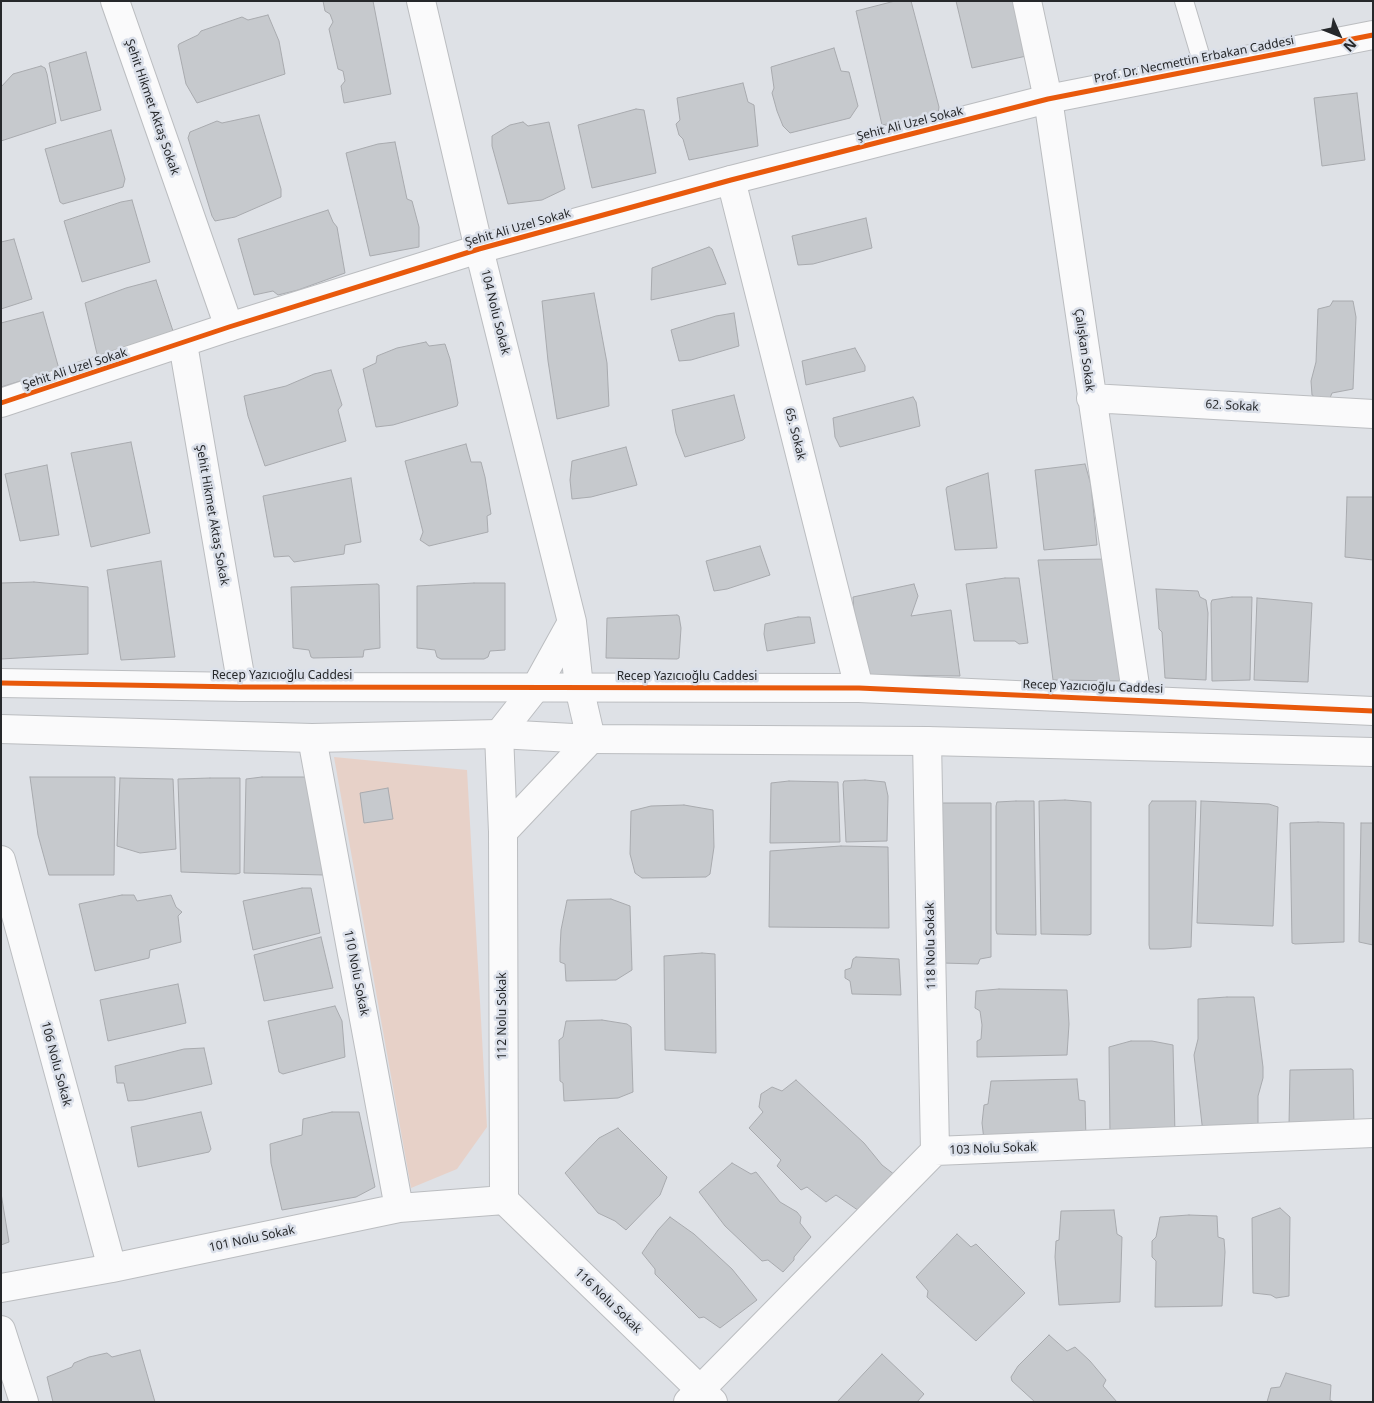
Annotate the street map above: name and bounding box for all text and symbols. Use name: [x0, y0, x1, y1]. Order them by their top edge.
north arrow: [1314, 10, 1364, 60]
street label: Prof. Dr. Necmettin Erbakan Caddesi: [1093, 34, 1295, 86]
text: N: [1339, 35, 1361, 56]
street label: Şehit Hikmet Aktaş Sokak: [122, 37, 182, 177]
street label: Şehit Ali Uzel Sokak: [855, 104, 965, 144]
street label: Şehit Ali Uzel Sokak: [464, 206, 572, 250]
street label: 104 Nolu Sokak: [477, 268, 513, 356]
street label: Çalışkan Sokak: [1071, 308, 1097, 392]
street label: Şehit Ali Uzel Sokak: [21, 345, 129, 393]
street label: 62. Sokak: [1205, 397, 1259, 415]
street label: 65. Sokak: [782, 406, 808, 462]
street label: Şehit Hikmet Aktaş Sokak: [193, 444, 231, 586]
street label: Recep Yazıcıoğlu Caddesi: [212, 669, 352, 683]
street label: Recep Yazıcıoğlu Caddesi: [617, 670, 757, 684]
street label: Recep Yazıcıoğlu Caddesi: [1022, 677, 1164, 697]
street label: 118 Nolu Sokak: [923, 902, 939, 990]
street label: 110 Nolu Sokak: [341, 929, 371, 1017]
street label: 112 Nolu Sokak: [496, 972, 510, 1060]
street label: 106 Nolu Sokak: [38, 1020, 74, 1108]
street label: 103 Nolu Sokak: [949, 1140, 1037, 1158]
street label: 101 Nolu Sokak: [208, 1223, 296, 1255]
street label: 116 Nolu Sokak: [572, 1266, 644, 1336]

